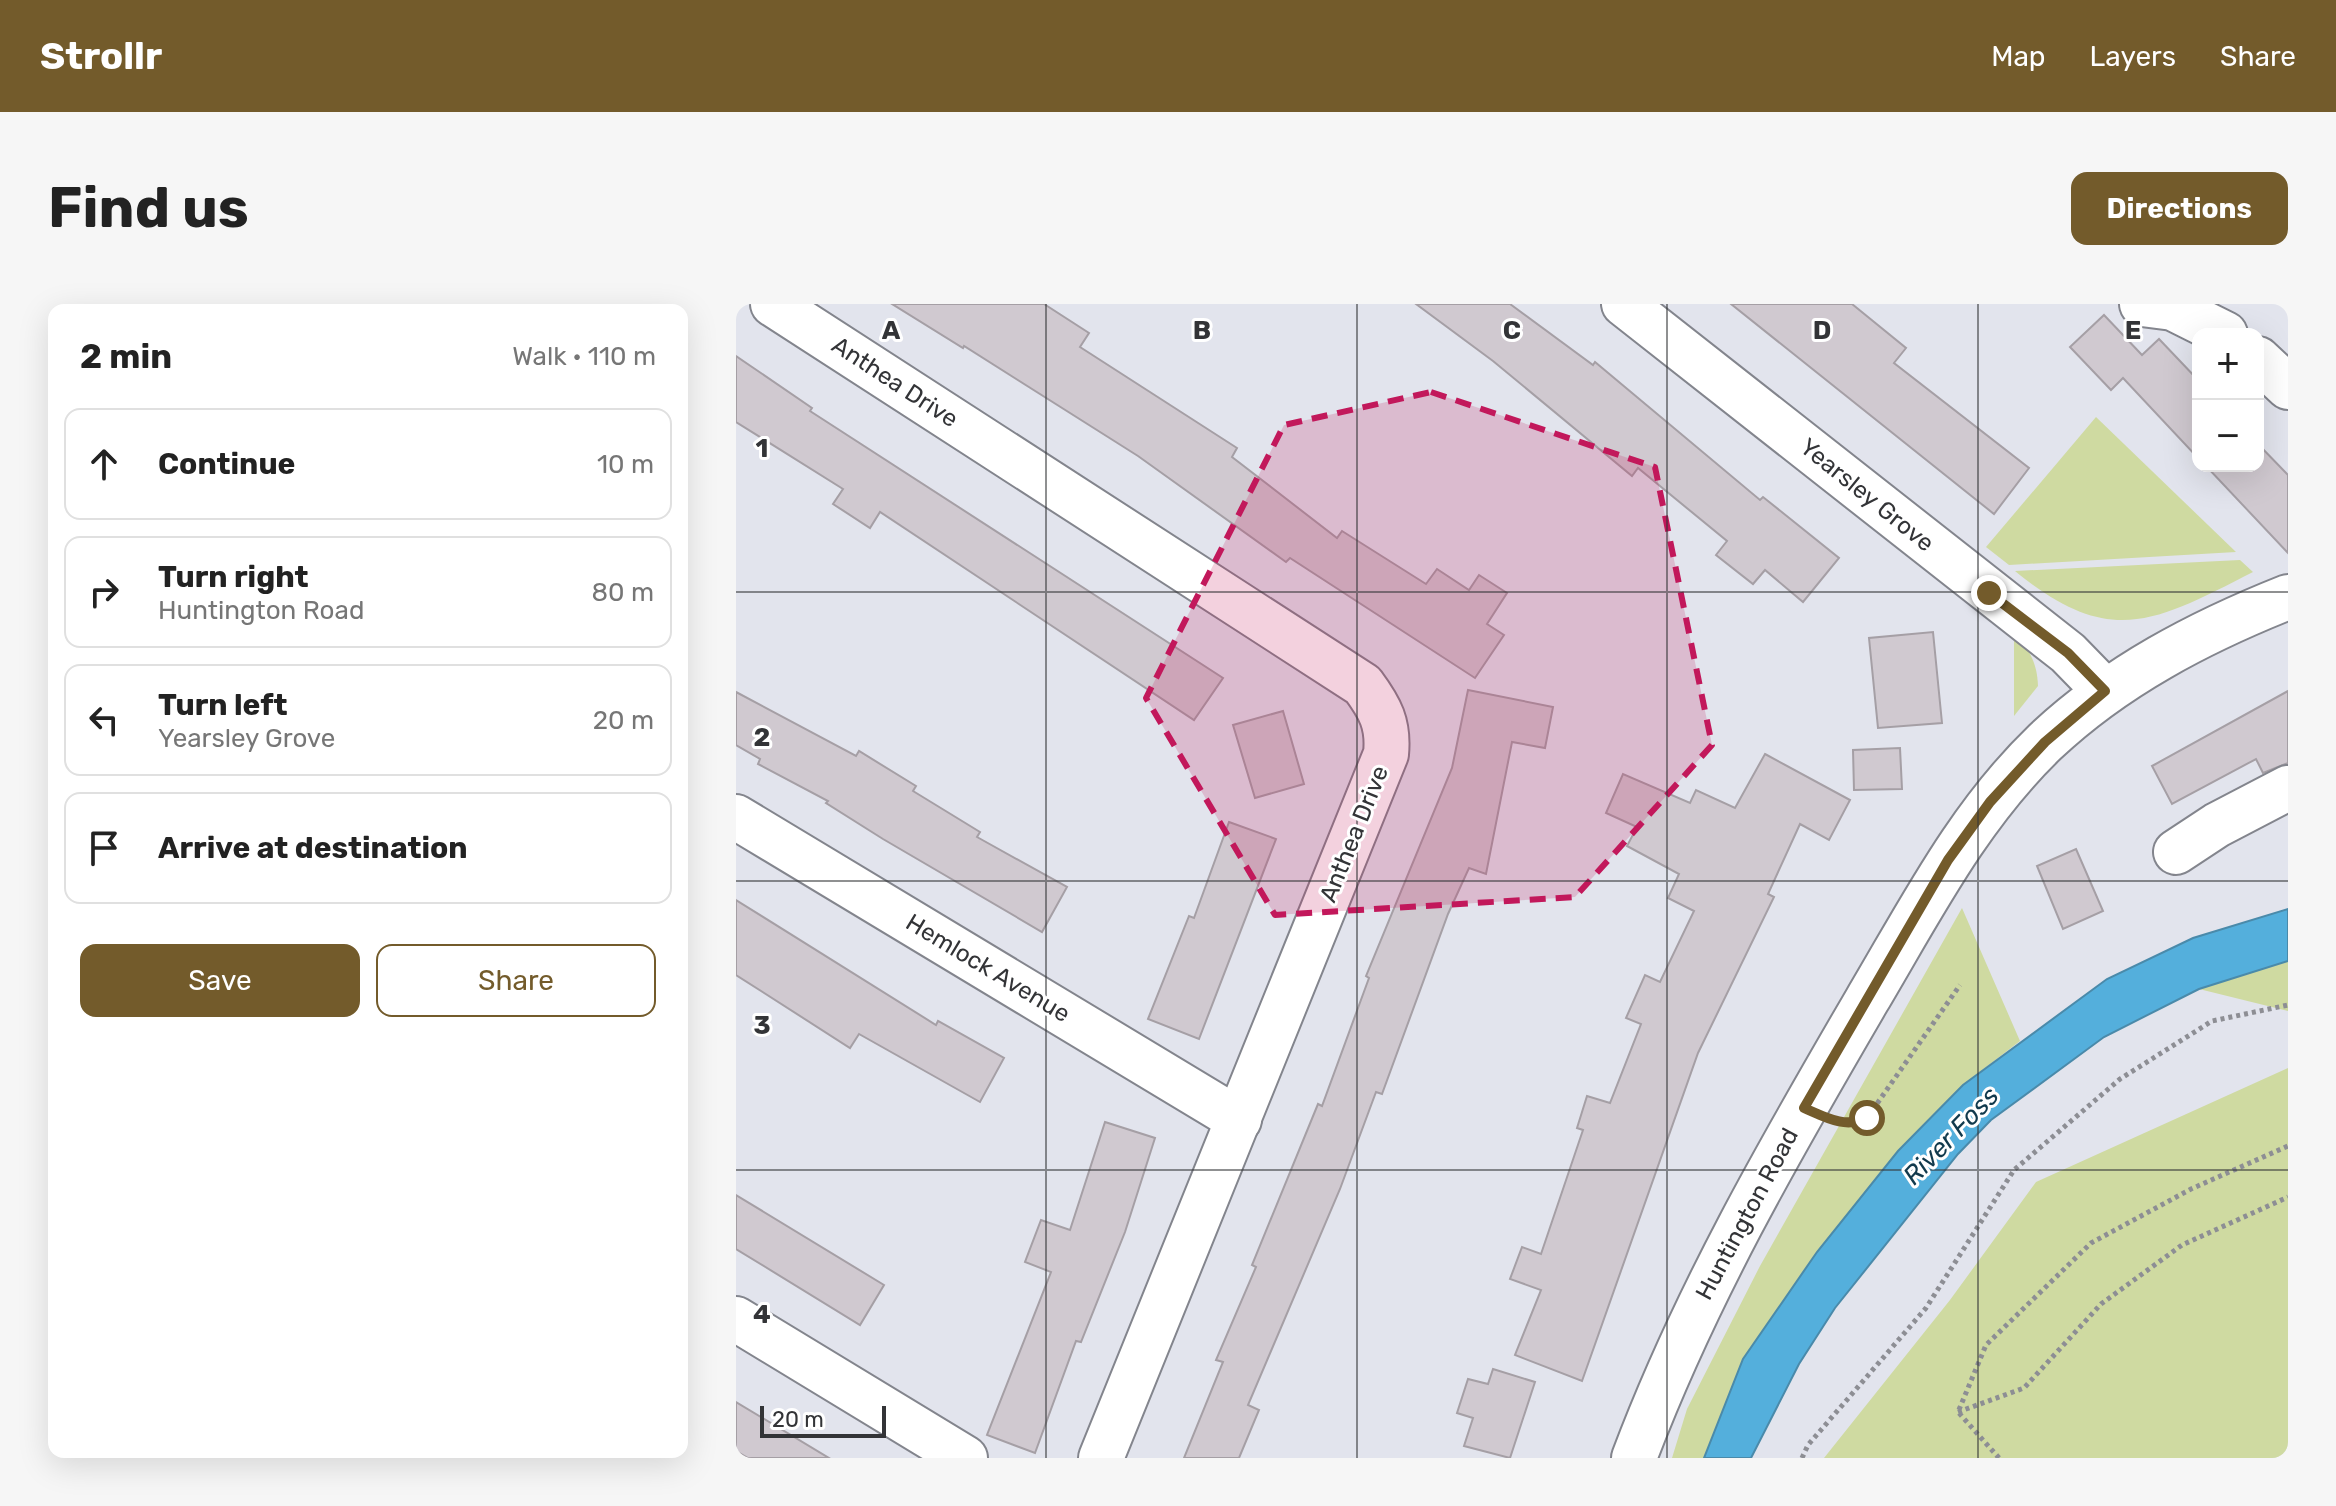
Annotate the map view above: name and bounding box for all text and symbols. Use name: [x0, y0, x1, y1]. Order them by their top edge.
text: Strollr: [40, 33, 162, 79]
text: Map: [1991, 40, 2046, 73]
text: Layers: [2090, 40, 2176, 73]
text: Share: [2220, 40, 2296, 73]
button: Directions: [2071, 172, 2288, 245]
text: Find us: [48, 175, 249, 241]
text: B: [1193, 315, 1211, 346]
text: C: [1503, 315, 1521, 346]
text: D: [1813, 315, 1831, 346]
text: E: [2125, 315, 2141, 346]
map controls: [2192, 328, 2264, 472]
button: +: [2192, 328, 2264, 400]
street label: Anthea Drive: [826, 330, 964, 434]
text: 2 min: [80, 336, 172, 377]
text: Walk · 110 m: [512, 341, 656, 372]
button: −: [2192, 400, 2264, 472]
text: 1: [756, 433, 768, 464]
street label: Yearsley Grove: [1795, 433, 1939, 557]
icon: ahead: [82, 442, 126, 486]
text: Continue: [158, 446, 295, 482]
text: 10 m: [597, 449, 654, 480]
text: Turn right: [158, 559, 309, 595]
icon: right: [82, 570, 126, 614]
route end: [1971, 575, 2007, 611]
text: 80 m: [591, 577, 654, 608]
text: Huntington Road: [158, 595, 364, 626]
text: Turn left: [158, 687, 288, 723]
icon: left: [82, 698, 126, 742]
text: 20 m: [593, 705, 654, 736]
text: 2: [754, 722, 770, 753]
text: Yearsley Grove: [158, 723, 335, 754]
street label: Anthea Drive: [1314, 762, 1394, 906]
icon: arrive: [82, 826, 126, 870]
text: Arrive at destination: [158, 830, 468, 866]
street label: Hemlock Avenue: [901, 908, 1075, 1028]
button: Save: [80, 944, 360, 1017]
button: Share: [376, 944, 656, 1017]
text: 3: [753, 1010, 771, 1041]
water label: River Foss: [1897, 1081, 2005, 1191]
route start: [1849, 1100, 1885, 1136]
street label: Huntington Road: [1690, 1123, 1804, 1305]
text: 4: [753, 1299, 771, 1330]
scale bar: [760, 1402, 886, 1438]
text: 20 m: [772, 1406, 824, 1433]

